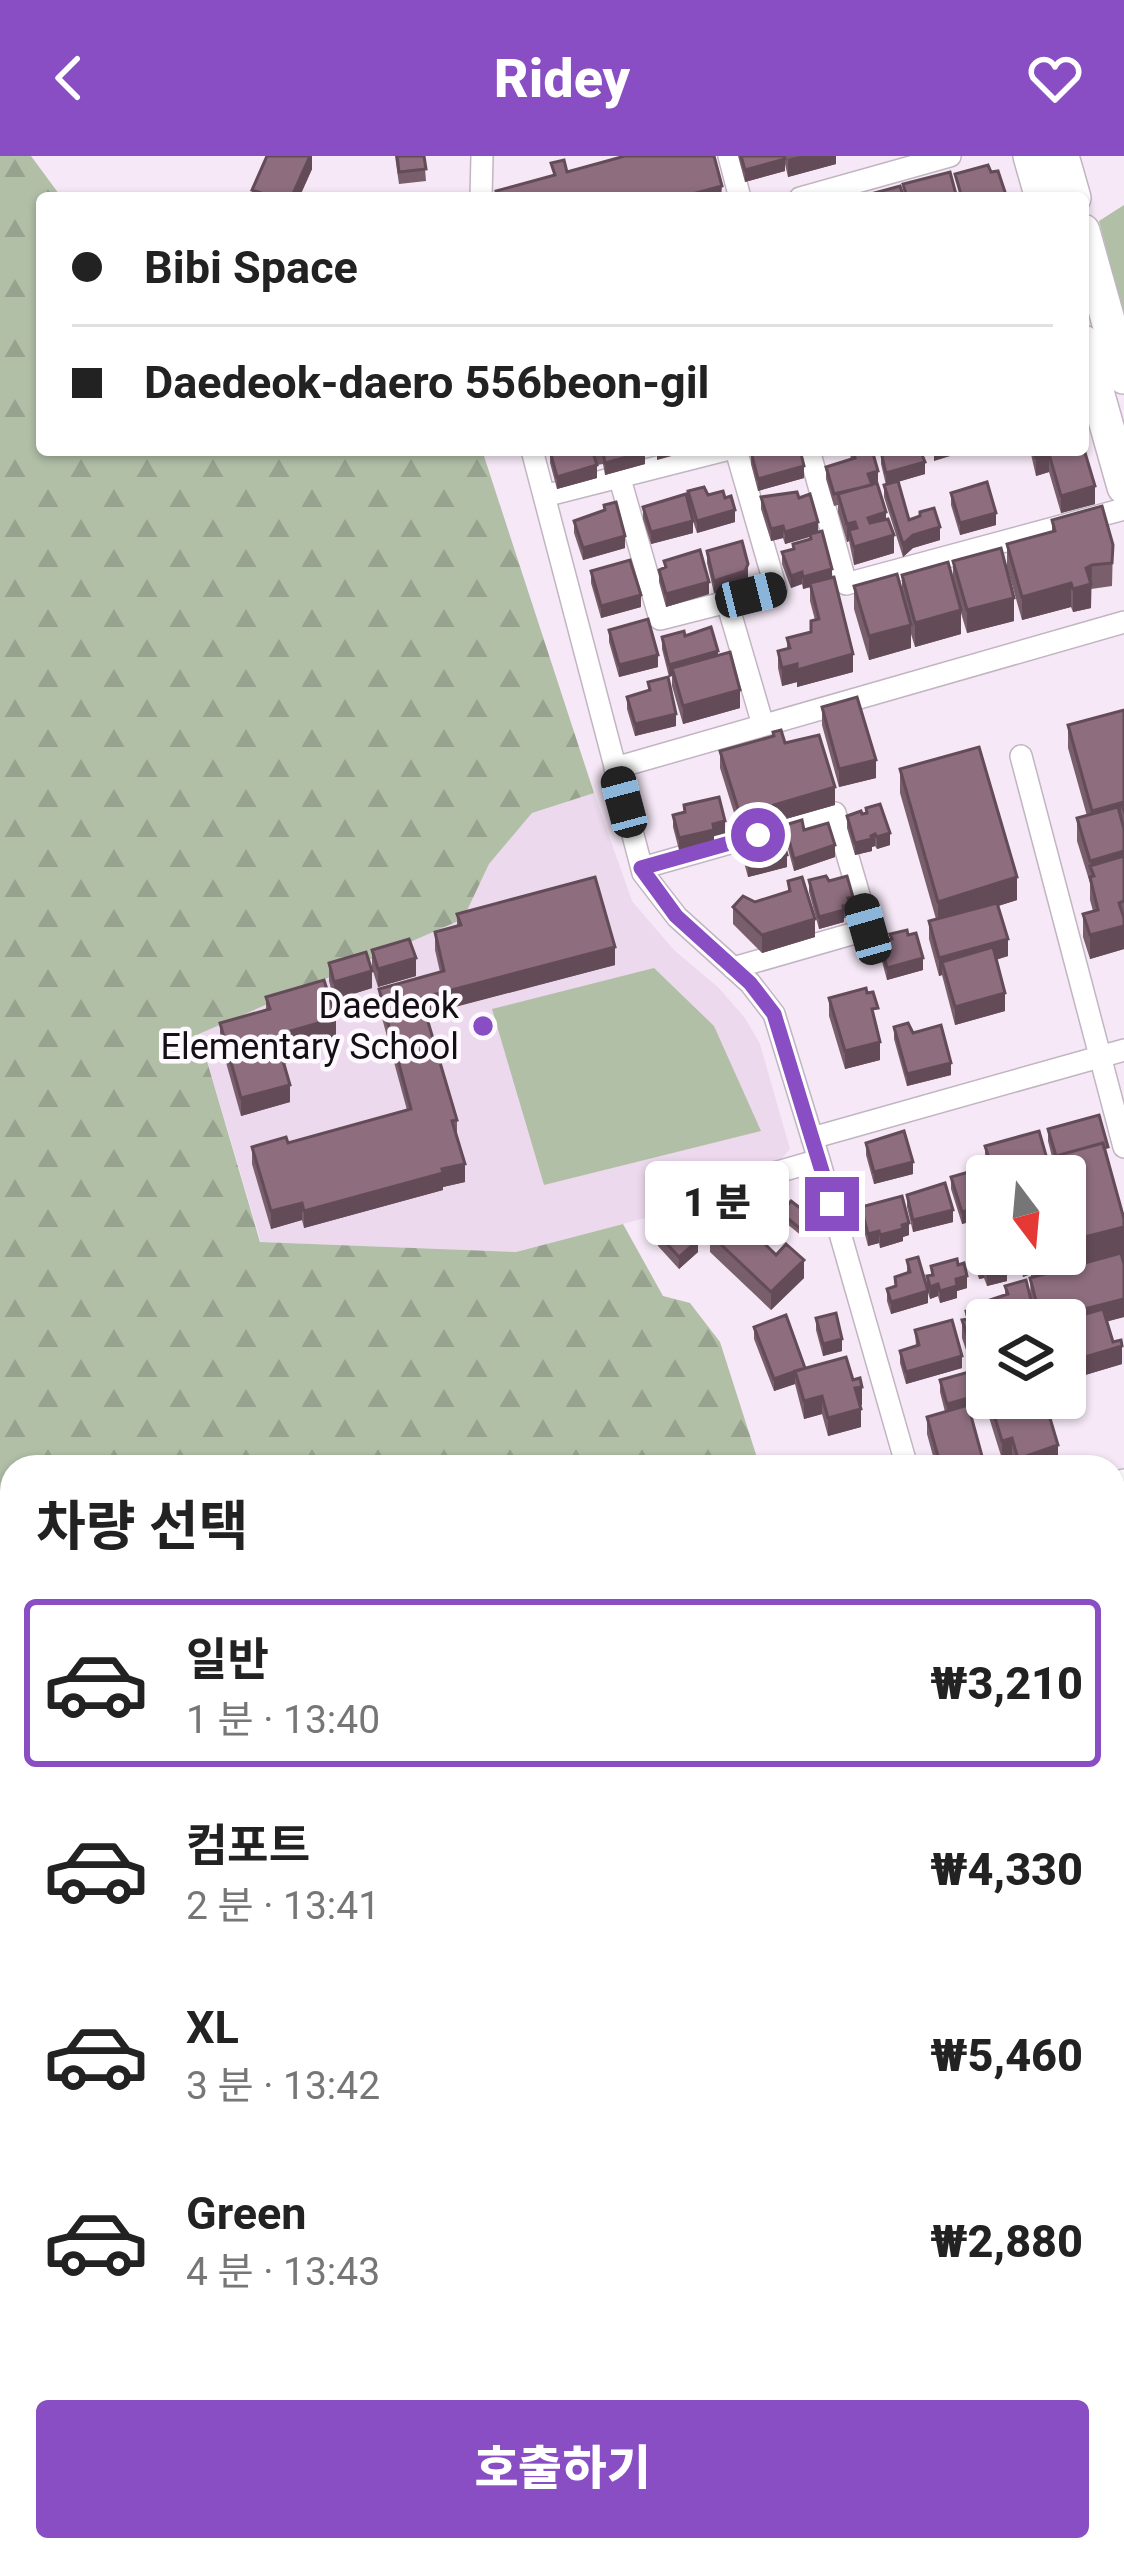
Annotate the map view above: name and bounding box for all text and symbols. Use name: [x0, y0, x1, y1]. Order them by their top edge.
icon: back: [36, 45, 102, 111]
icon: heart: [1022, 45, 1088, 111]
text: Ridey: [494, 47, 630, 110]
text: Bibi Space: [144, 241, 358, 294]
text: Daedeok-daero 556beon-gil: [144, 356, 710, 409]
car: [712, 569, 790, 621]
car: [597, 763, 651, 841]
route start: [731, 808, 785, 862]
car: [841, 889, 895, 969]
place label: Daedeok Elementary School: [160, 985, 460, 1068]
marker: Daedeok Elementary School: [470, 1013, 496, 1039]
north arrow: [966, 1155, 1086, 1275]
map controls: [966, 1155, 1086, 1419]
callout: 1 분: [646, 1162, 790, 1246]
route end: [805, 1177, 859, 1231]
text: 1 분: [683, 1180, 751, 1226]
button: layers: [966, 1299, 1086, 1419]
text: 차량 선택: [36, 1495, 248, 1558]
icon: car: [42, 1629, 150, 1737]
text: 일반: [186, 1633, 269, 1686]
text: ₩3,210: [930, 1657, 1083, 1710]
text: 1 분 · 13:40: [186, 1697, 380, 1743]
icon: car: [42, 1815, 150, 1923]
text: 컴포트: [186, 1819, 310, 1872]
text: ₩4,330: [930, 1843, 1083, 1896]
text: 2 분 · 13:41: [186, 1883, 380, 1929]
icon: car: [42, 2001, 150, 2109]
text: XL: [186, 2001, 239, 2054]
text: ₩5,460: [930, 2029, 1083, 2082]
text: 3 분 · 13:42: [186, 2063, 380, 2109]
icon: car: [42, 2187, 150, 2295]
text: Green: [186, 2187, 307, 2240]
text: ₩2,880: [930, 2215, 1083, 2268]
text: 4 분 · 13:43: [186, 2249, 380, 2295]
button: 호출하기: [36, 2400, 1089, 2538]

